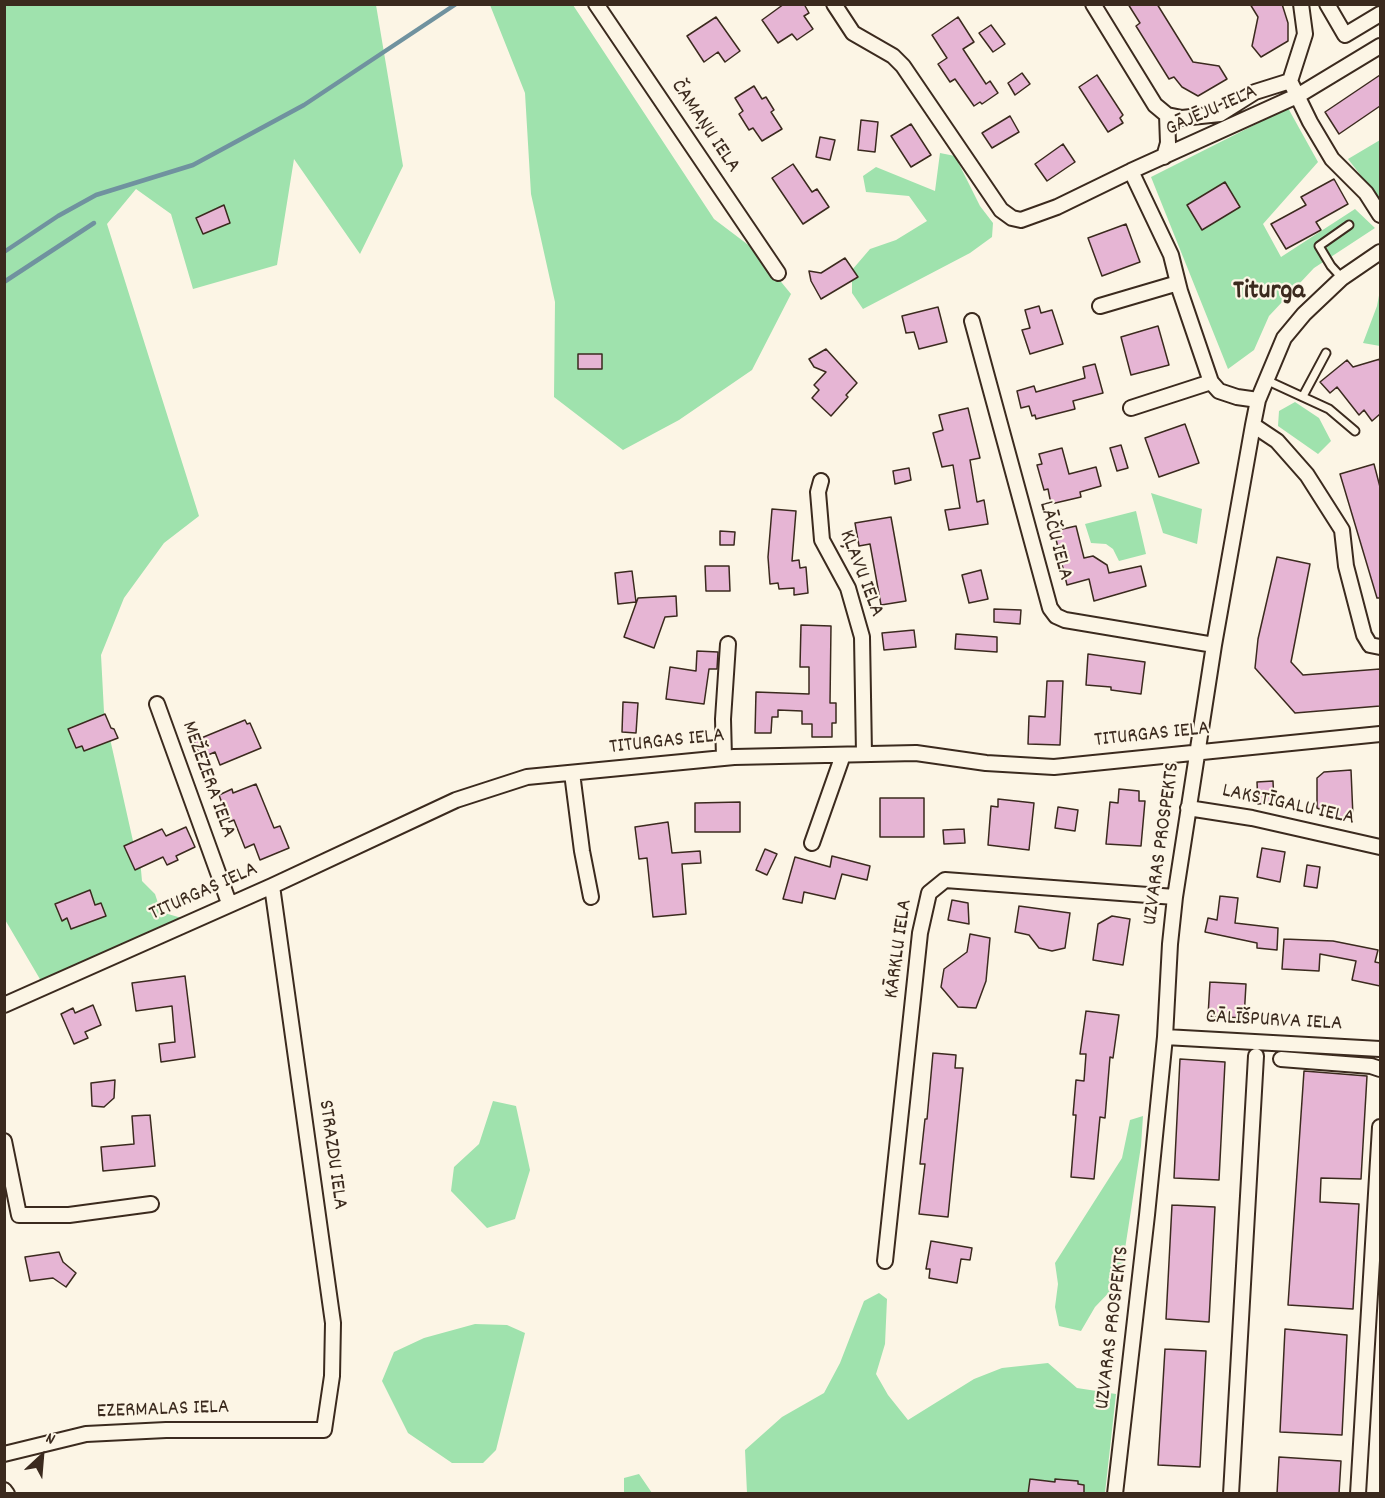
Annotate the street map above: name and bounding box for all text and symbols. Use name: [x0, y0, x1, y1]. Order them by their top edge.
street label: ČAMAŅU IELA: [664, 76, 744, 178]
street label: GĀJĒJU IELA: [1162, 81, 1262, 143]
district label: Titurga: [1233, 277, 1305, 309]
street label: LĀČU IELA: [1031, 499, 1077, 583]
street label: KĻAVU IELA: [832, 527, 888, 621]
street label: TITURGAS IELA: [1093, 717, 1211, 755]
street label: MEŽEZERA IELA: [174, 718, 240, 842]
street label: TITURGAS IELA: [608, 724, 726, 762]
street label: UZVARAS PROSPEKTS: [1139, 761, 1187, 927]
street label: LAKSTĪGALU IELA: [1219, 780, 1357, 832]
street label: TITURGAS IELA: [146, 858, 262, 928]
street label: KĀRKLU IELA: [881, 898, 919, 1000]
street label: CĀLĪŠPURVA IELA: [1205, 1006, 1343, 1038]
street label: STRAZDU IELA: [311, 1099, 351, 1211]
street label: UZVARAS PROSPEKTS: [1091, 1245, 1137, 1411]
street label: EZERMALAS IELA: [96, 1396, 230, 1426]
north arrow: [12, 1426, 72, 1486]
text: N: [42, 1427, 59, 1451]

